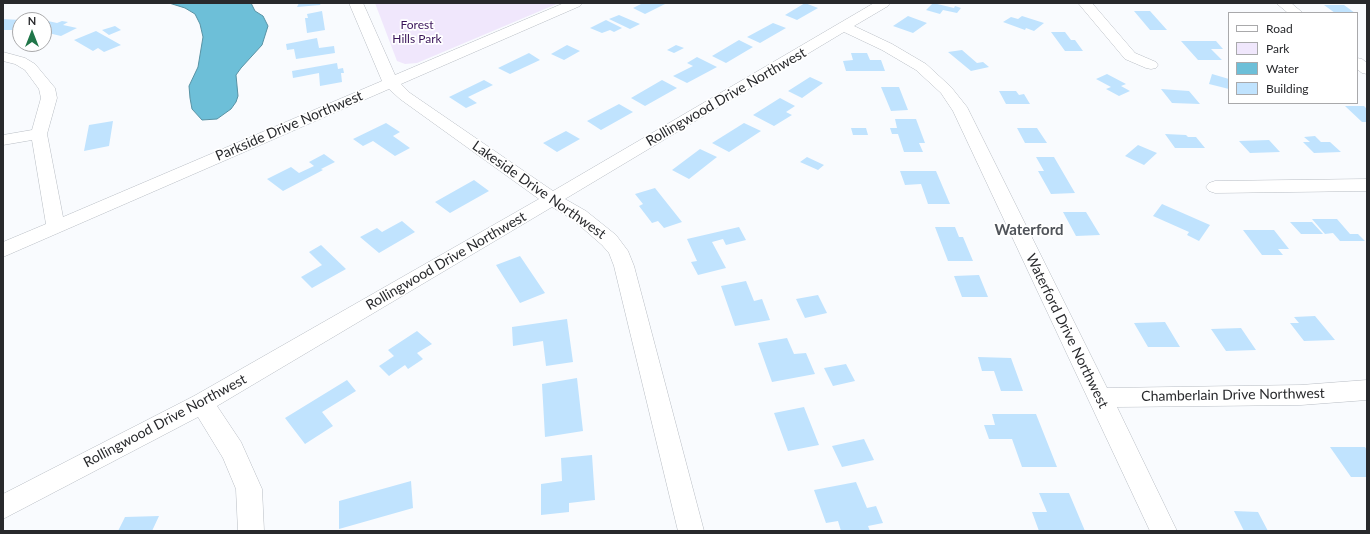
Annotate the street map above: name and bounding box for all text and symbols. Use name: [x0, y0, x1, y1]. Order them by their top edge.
north arrow: [12, 12, 52, 52]
legend: [1228, 12, 1358, 104]
text: N: [28, 14, 36, 27]
park label: Forest Hills Park: [392, 18, 442, 46]
text: Road: [1266, 21, 1293, 36]
text: Park: [1266, 41, 1289, 56]
street label: Rollingwood Drive Northwest: [643, 44, 809, 150]
text: Water: [1266, 61, 1299, 76]
text: Building: [1266, 81, 1309, 96]
street label: Parkside Drive Northwest: [213, 87, 365, 165]
street label: Lakeside Drive Northwest: [469, 137, 609, 243]
street label: Rollingwood Drive Northwest: [363, 208, 529, 314]
district label: Waterford: [994, 221, 1064, 239]
street label: Waterford Drive Northwest: [1022, 251, 1112, 411]
street label: Rollingwood Drive Northwest: [81, 371, 249, 471]
street label: Chamberlain Drive Northwest: [1141, 385, 1325, 405]

